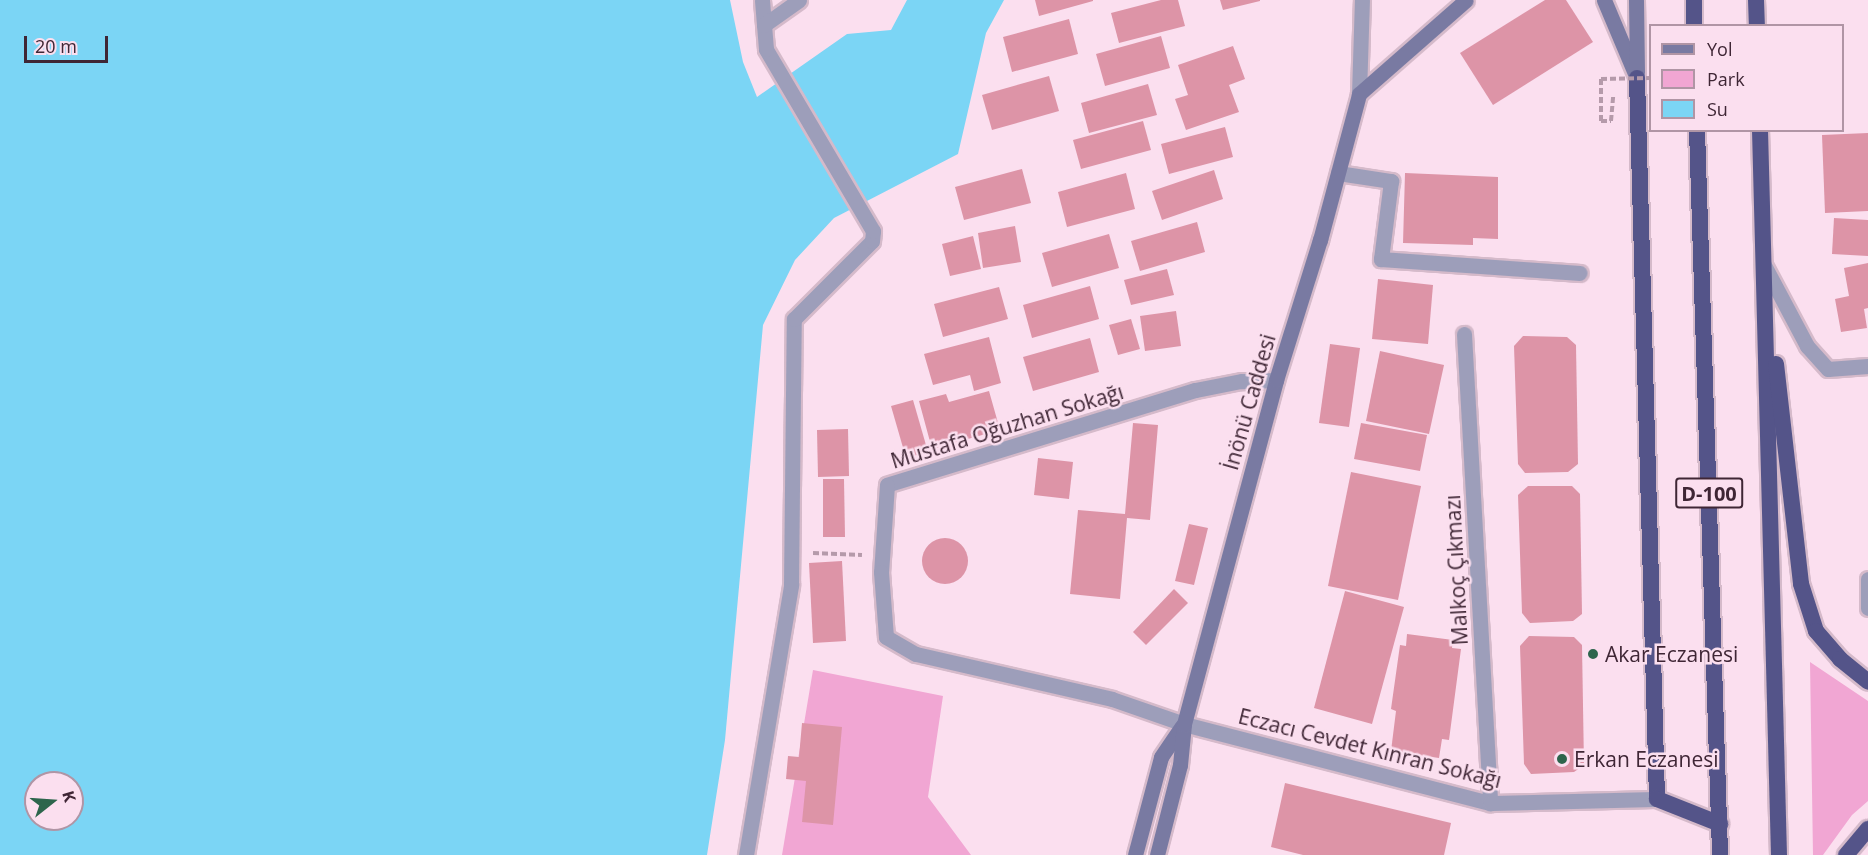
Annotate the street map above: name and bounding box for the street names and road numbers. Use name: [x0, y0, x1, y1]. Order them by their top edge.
street label: İnönü Caddesi: [1218, 331, 1280, 473]
street label: Mustafa Oğuzhan Sokağı: [888, 379, 1126, 473]
road number: D-100: [1674, 476, 1744, 510]
street label: Malkoç Çıkmazı: [1439, 494, 1473, 646]
street label: Eczacı Cevdet Kınran Sokağı: [1236, 703, 1504, 793]

